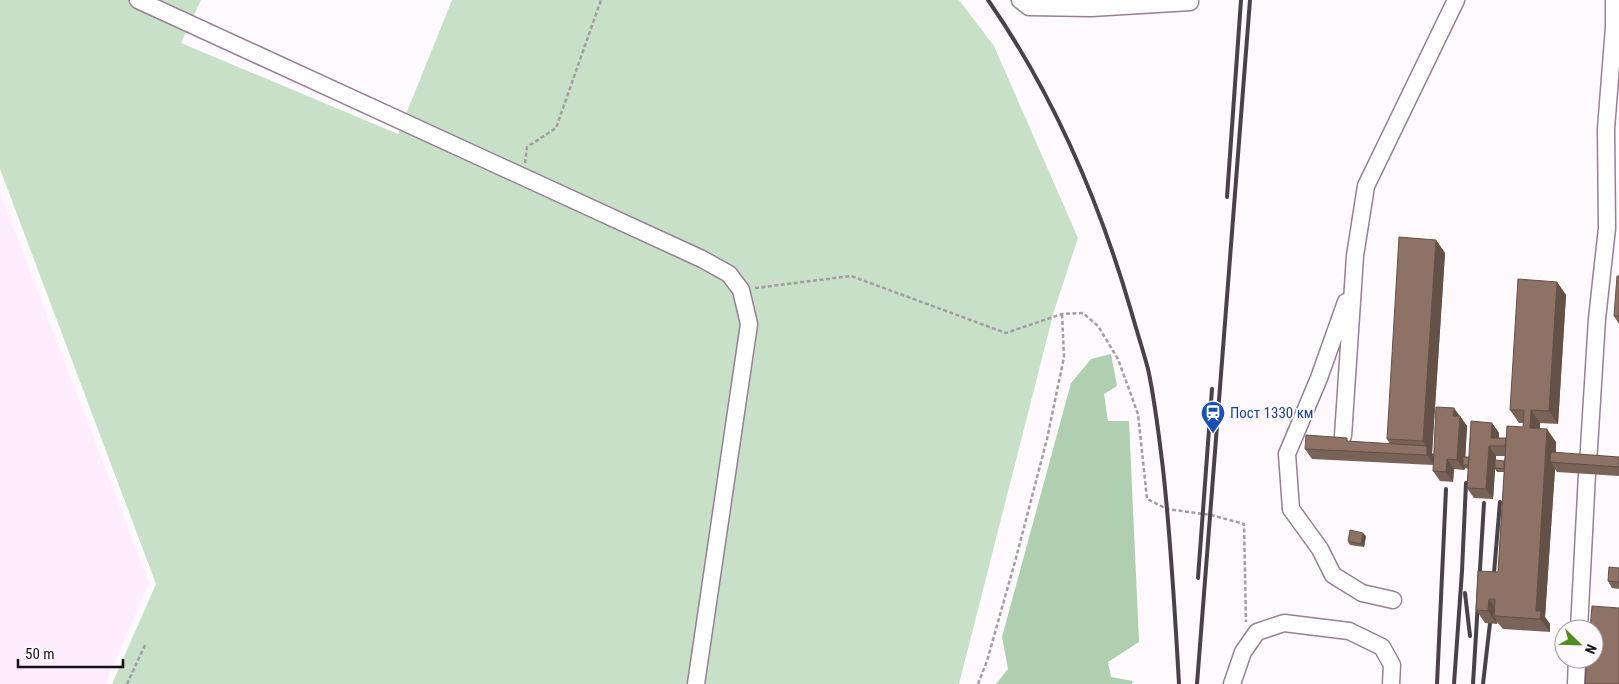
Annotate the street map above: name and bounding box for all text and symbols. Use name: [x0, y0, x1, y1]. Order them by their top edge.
station icon: Пост 1330 км: [1200, 400, 1226, 434]
place label: Пост 1330 км: [1230, 404, 1314, 422]
north arrow: [1554, 619, 1604, 669]
scale bar: [18, 636, 122, 668]
text: N: [1582, 642, 1600, 656]
text: 50 m: [25, 645, 55, 663]

